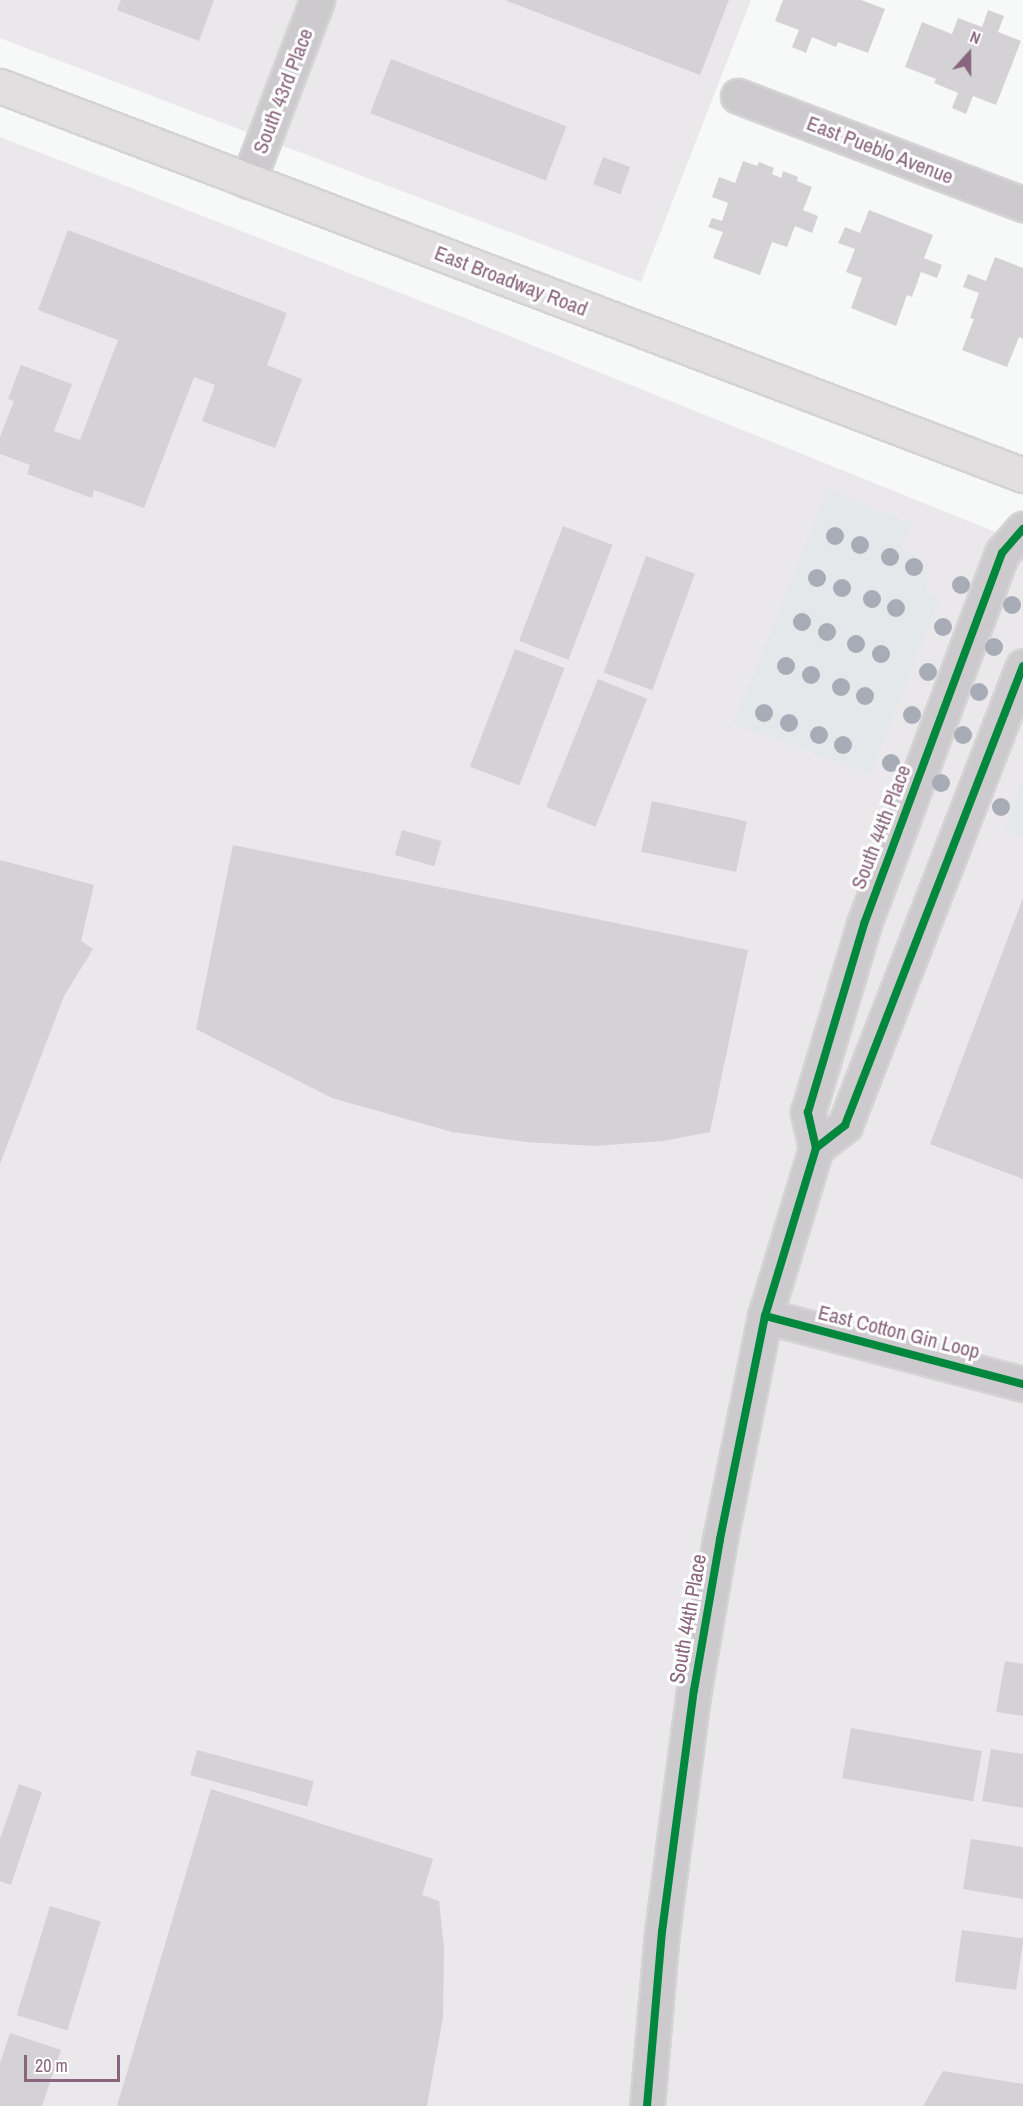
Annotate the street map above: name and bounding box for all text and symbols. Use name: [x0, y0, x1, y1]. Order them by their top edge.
north arrow: [939, 24, 999, 84]
street label: South 43rd Place: [248, 25, 318, 157]
text: N: [967, 25, 984, 49]
street label: East Pueblo Avenue: [803, 110, 957, 190]
street label: East Broadway Road: [431, 240, 591, 322]
street label: South 44th Place: [846, 761, 916, 893]
street label: East Cotton Gin Loop: [816, 1300, 982, 1364]
street label: South 44th Place: [664, 1552, 712, 1686]
scale bar: [27, 2043, 123, 2081]
text: 20 m: [35, 2053, 68, 2078]

